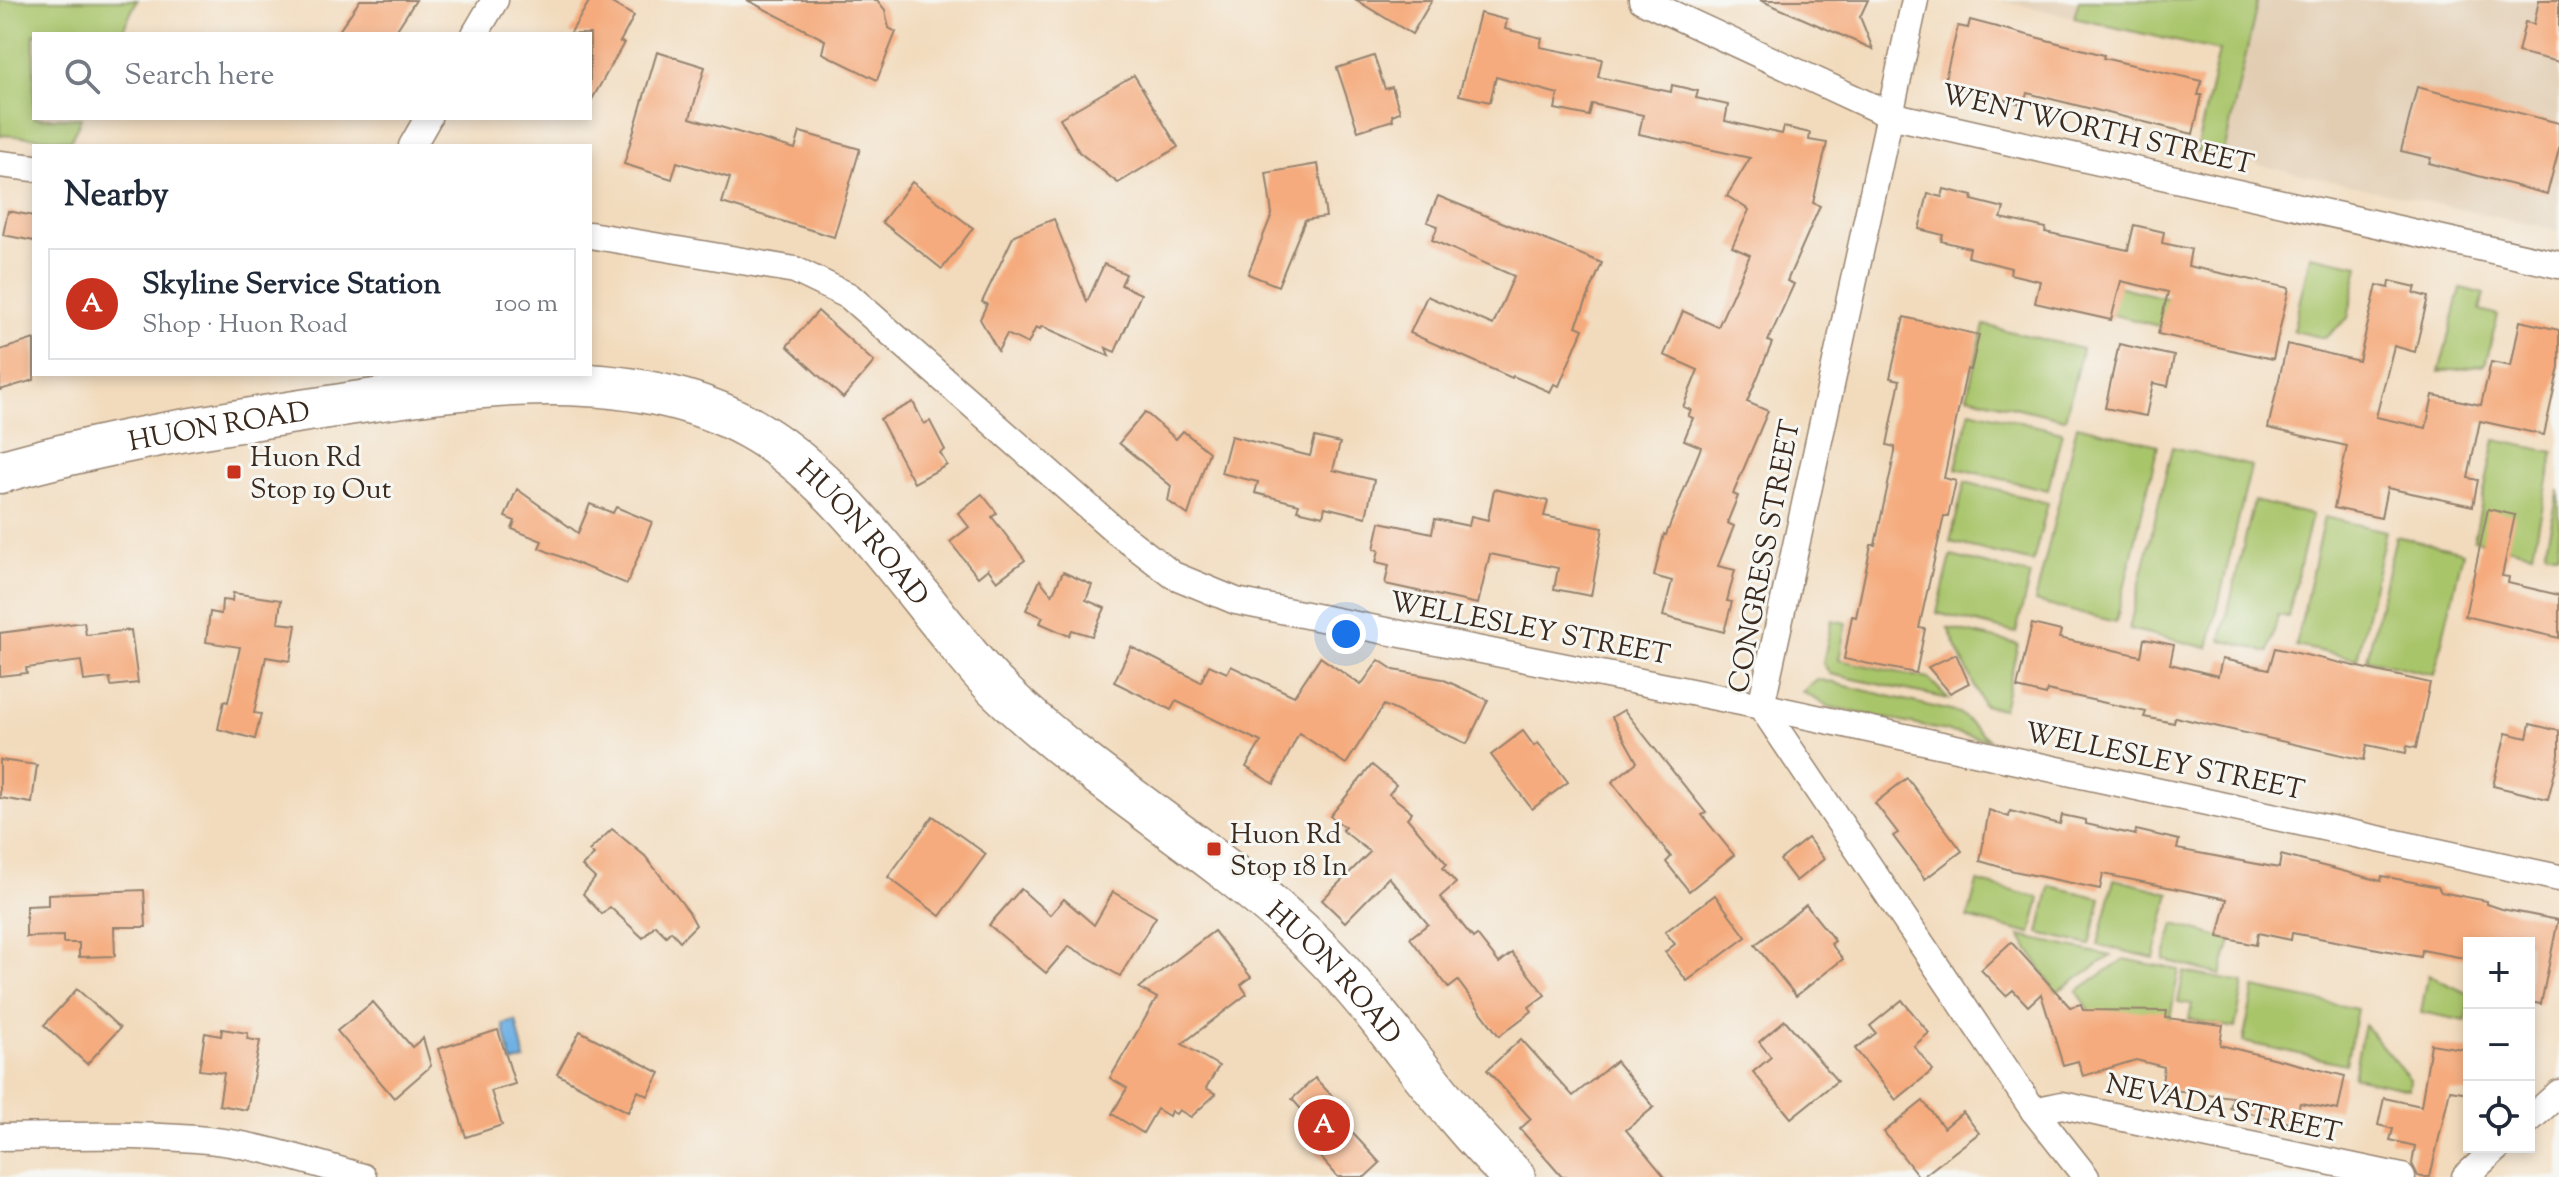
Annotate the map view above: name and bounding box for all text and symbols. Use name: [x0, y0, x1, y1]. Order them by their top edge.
search box: [32, 32, 592, 120]
icon: search: [60, 54, 104, 98]
text: Search here: [124, 55, 274, 98]
street label: WENTWORTH STREET: [1937, 75, 2258, 186]
text: Nearby: [64, 172, 169, 221]
text: Skyline Service Station: [142, 264, 441, 307]
text: A: [81, 286, 103, 323]
text: 100 m: [495, 286, 558, 323]
text: Shop · Huon Road: [142, 307, 348, 344]
street label: HUON ROAD: [125, 393, 313, 464]
street label: CONGRESS STREET: [1720, 416, 1812, 697]
place label: Huon Rd Stop 19 Out: [250, 439, 392, 511]
street label: HUON ROAD: [786, 452, 937, 615]
marker: Huon Rd Stop 19 Out: [225, 463, 243, 481]
street label: WELLESLEY STREET: [1386, 583, 1673, 677]
your location: [1326, 614, 1366, 654]
street label: WELLESLEY STREET: [2021, 714, 2308, 812]
place label: Huon Rd Stop 18 In: [1230, 816, 1348, 888]
marker: Huon Rd Stop 18 In: [1205, 840, 1223, 858]
street label: HUON ROAD: [1256, 893, 1410, 1054]
map controls: [2463, 937, 2535, 1153]
button: +: [2463, 937, 2535, 1009]
button: −: [2463, 1009, 2535, 1081]
street label: NEVADA STREET: [2102, 1065, 2345, 1155]
button: locate: [2463, 1081, 2535, 1153]
pin: A: [1298, 1095, 1350, 1155]

